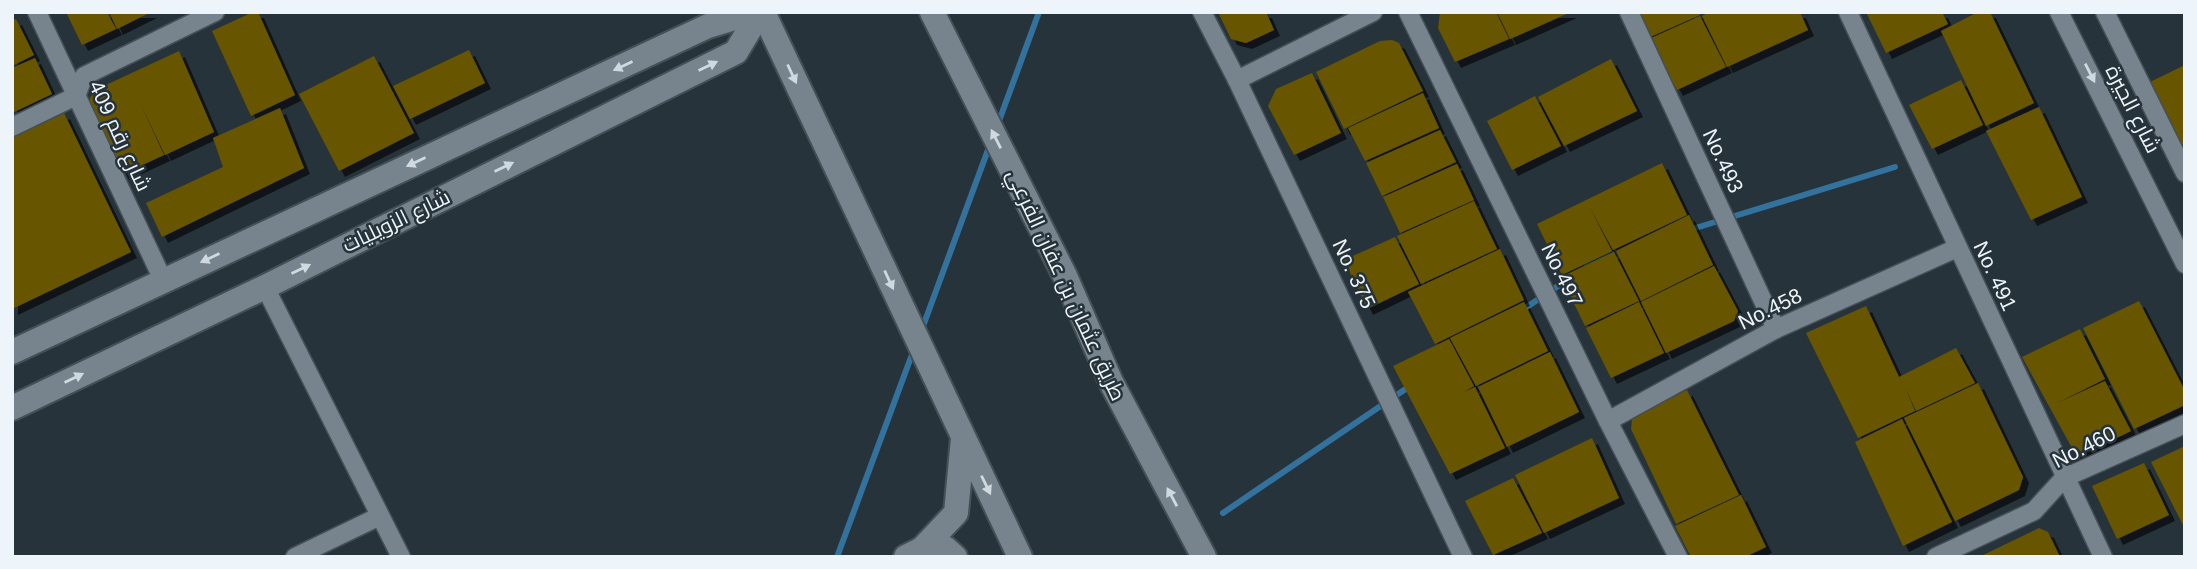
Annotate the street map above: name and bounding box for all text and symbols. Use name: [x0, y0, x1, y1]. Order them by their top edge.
one-way arrow: [613, 60, 633, 72]
one-way arrow: [698, 60, 718, 72]
street label: شارع الجيرة: [2099, 61, 2165, 158]
one-way arrow: [2084, 63, 2095, 83]
one-way arrow: [786, 64, 798, 84]
street label: شارع رقم 409: [82, 77, 156, 196]
street label: No.493: [1699, 125, 1748, 196]
one-way arrow: [990, 129, 1001, 149]
one-way arrow: [406, 156, 426, 168]
one-way arrow: [494, 162, 514, 173]
street label: طريق عثمان بن عفان الفرعي: [998, 165, 1130, 406]
street label: شارع الزويليات: [338, 185, 455, 259]
street label: No. 375: [1328, 236, 1380, 312]
street label: No. 491: [1969, 238, 2021, 314]
street label: No.497: [1537, 239, 1588, 310]
one-way arrow: [200, 252, 220, 263]
one-way arrow: [291, 263, 311, 274]
one-way arrow: [883, 270, 895, 290]
street label: No.458: [1734, 283, 1805, 334]
one-way arrow: [64, 373, 84, 384]
street label: No.460: [2048, 421, 2119, 472]
one-way arrow: [980, 475, 992, 495]
one-way arrow: [1166, 487, 1178, 506]

